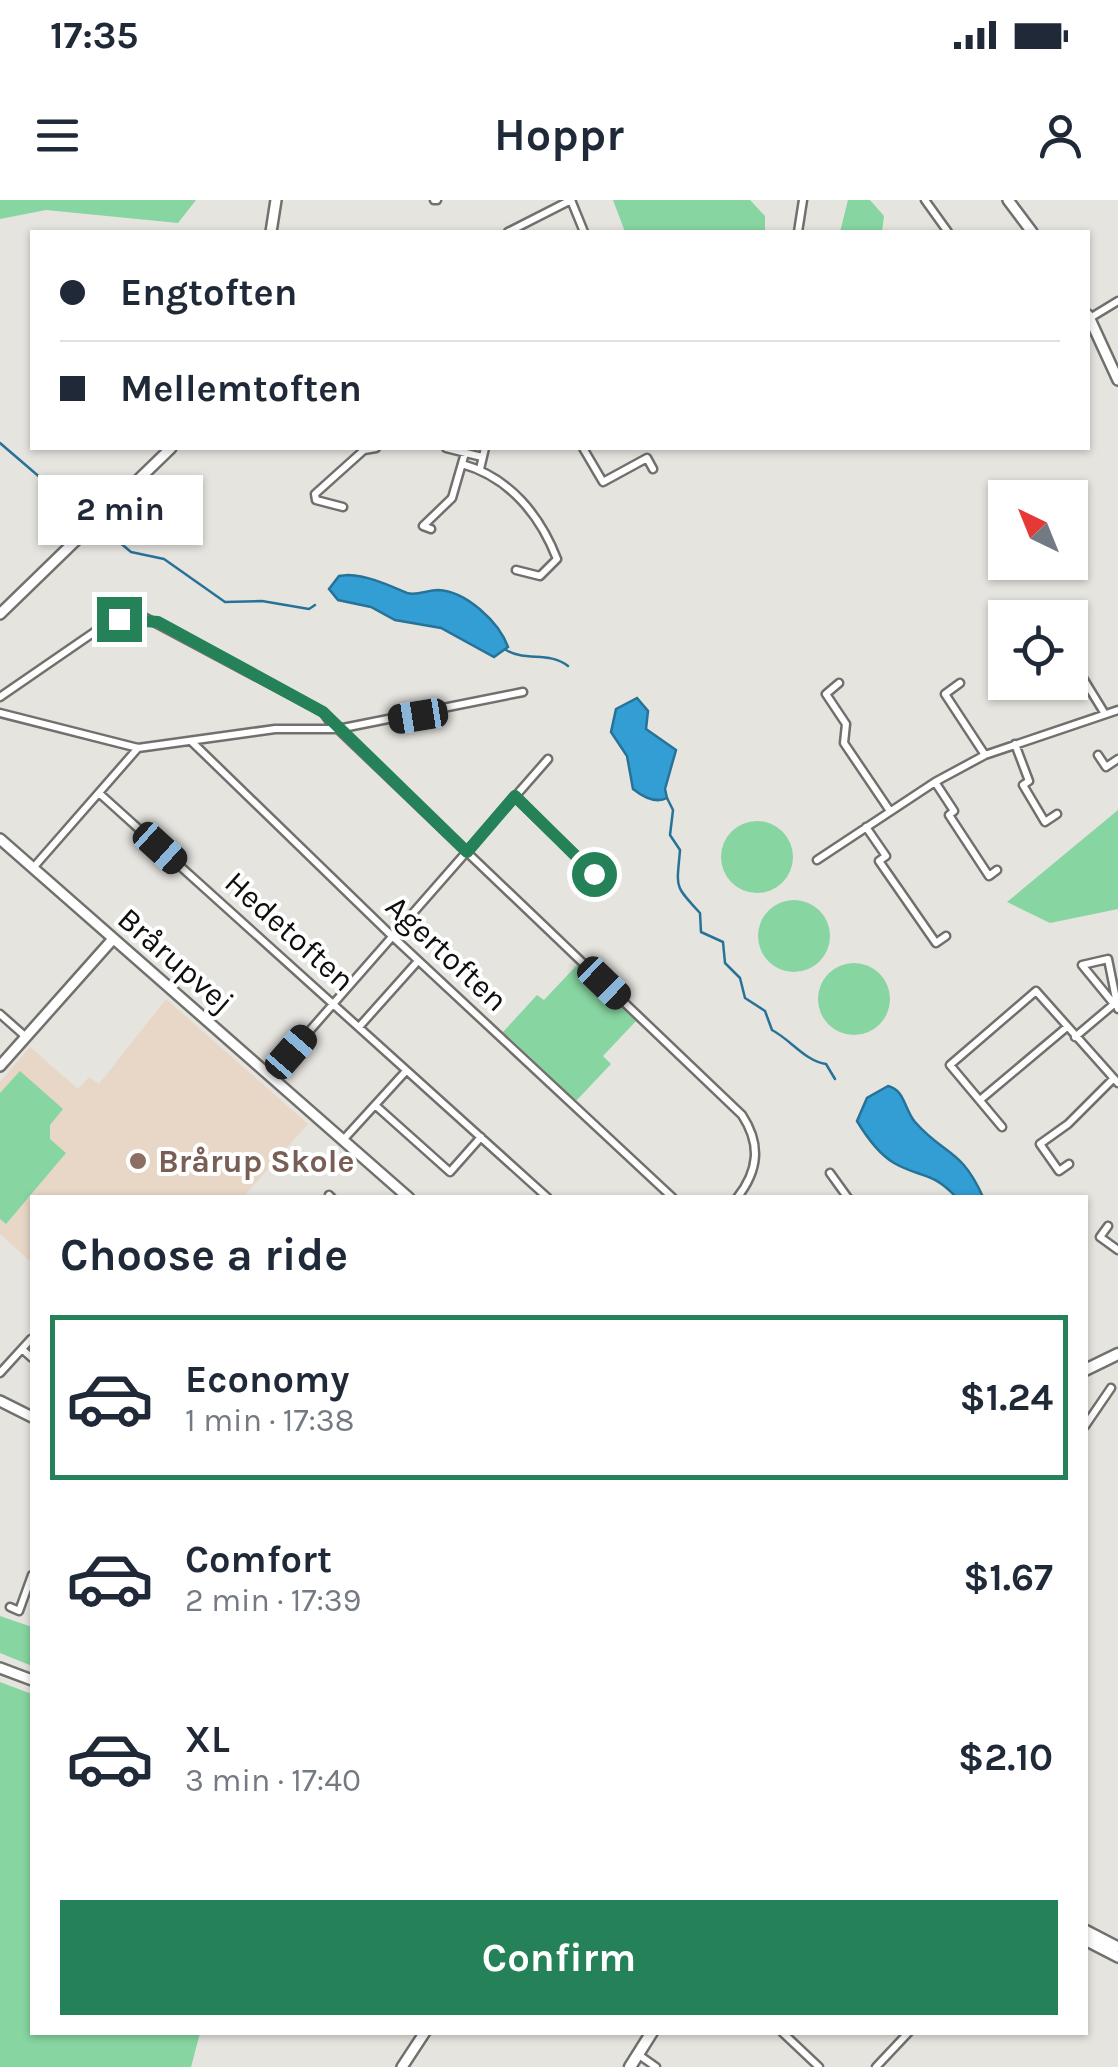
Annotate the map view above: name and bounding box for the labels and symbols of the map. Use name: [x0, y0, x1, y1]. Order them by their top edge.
callout: 2 min: [36, 474, 202, 544]
north arrow: [988, 480, 1088, 580]
route end: [97, 597, 142, 642]
car: [386, 696, 450, 736]
car: [128, 817, 192, 879]
route start: [572, 852, 617, 897]
street label: Hedetoften: [217, 864, 362, 999]
street label: Agertoften: [378, 888, 515, 1019]
street label: Brårupvej: [110, 900, 241, 1021]
car: [572, 951, 636, 1015]
car: [260, 1020, 322, 1084]
place label: Brårup Skole: [158, 1143, 354, 1180]
marker: Brårup Skole: [127, 1150, 149, 1172]

